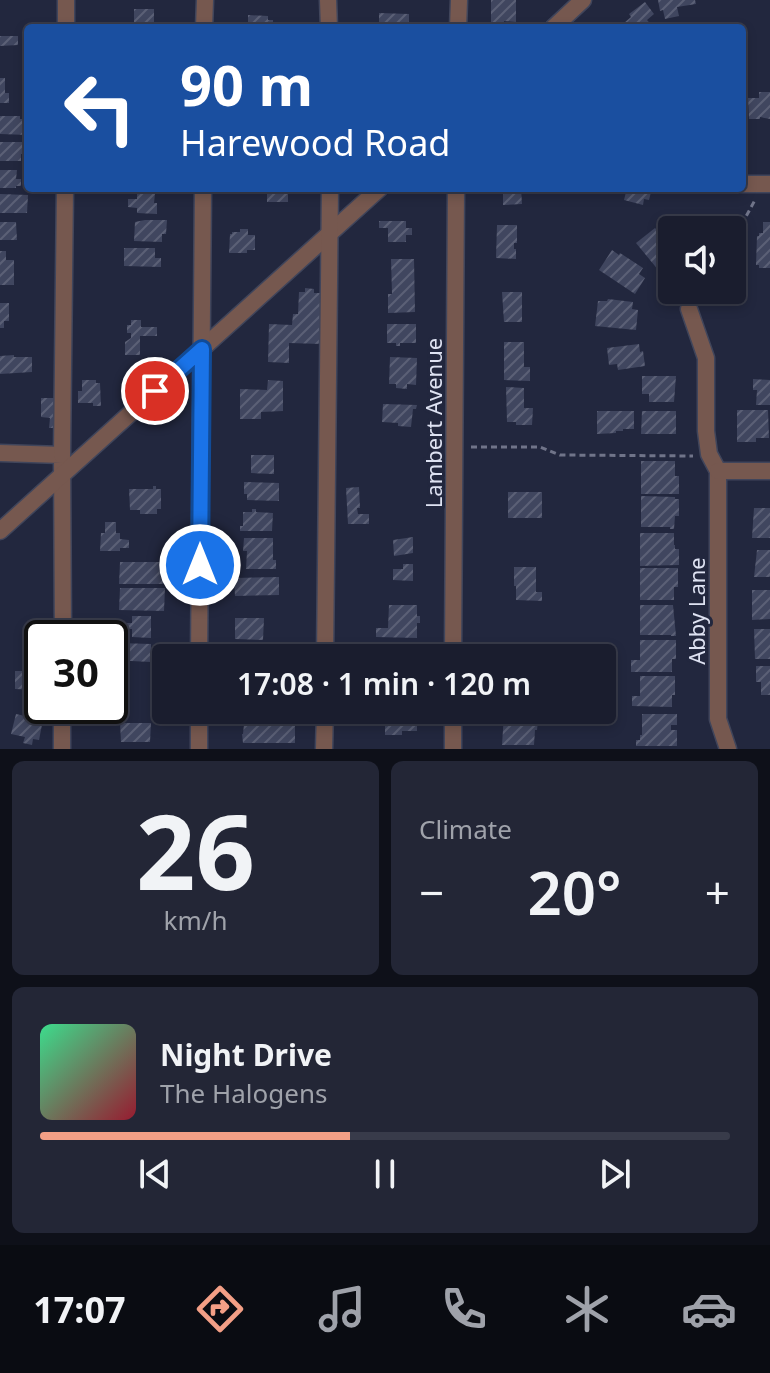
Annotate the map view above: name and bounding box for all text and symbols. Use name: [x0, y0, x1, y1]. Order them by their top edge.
text: 90 m: [180, 46, 313, 122]
icon: left: [48, 56, 152, 160]
text: Harewood Road: [180, 118, 450, 167]
map controls: [658, 216, 746, 304]
button: sound: [658, 216, 746, 304]
street label: Lambert Avenue: [418, 338, 448, 508]
pin: [121, 357, 189, 425]
icon: arrive: [133, 369, 177, 413]
position arrow: [158, 523, 242, 607]
street label: Abby Lane: [681, 557, 711, 665]
speed limit sign: 30: [24, 620, 128, 724]
text: 17:08 · 1 min · 120 m: [237, 663, 531, 704]
text: 26: [136, 779, 255, 920]
text: Climate: [419, 811, 512, 847]
text: 20°: [527, 851, 622, 933]
text: −: [419, 862, 444, 922]
text: +: [705, 862, 730, 922]
text: km/h: [164, 902, 227, 938]
text: Night Drive: [160, 1034, 332, 1075]
text: The Halogens: [160, 1075, 327, 1111]
icon: previous: [133, 1152, 177, 1196]
icon: pause: [363, 1152, 407, 1196]
icon: next: [593, 1152, 637, 1196]
icon: directions: [192, 1281, 248, 1337]
icon: music: [314, 1281, 370, 1337]
icon: phone: [436, 1281, 492, 1337]
icon: climate: [559, 1281, 615, 1337]
icon: car: [681, 1281, 737, 1337]
text: 17:07: [33, 1285, 126, 1334]

